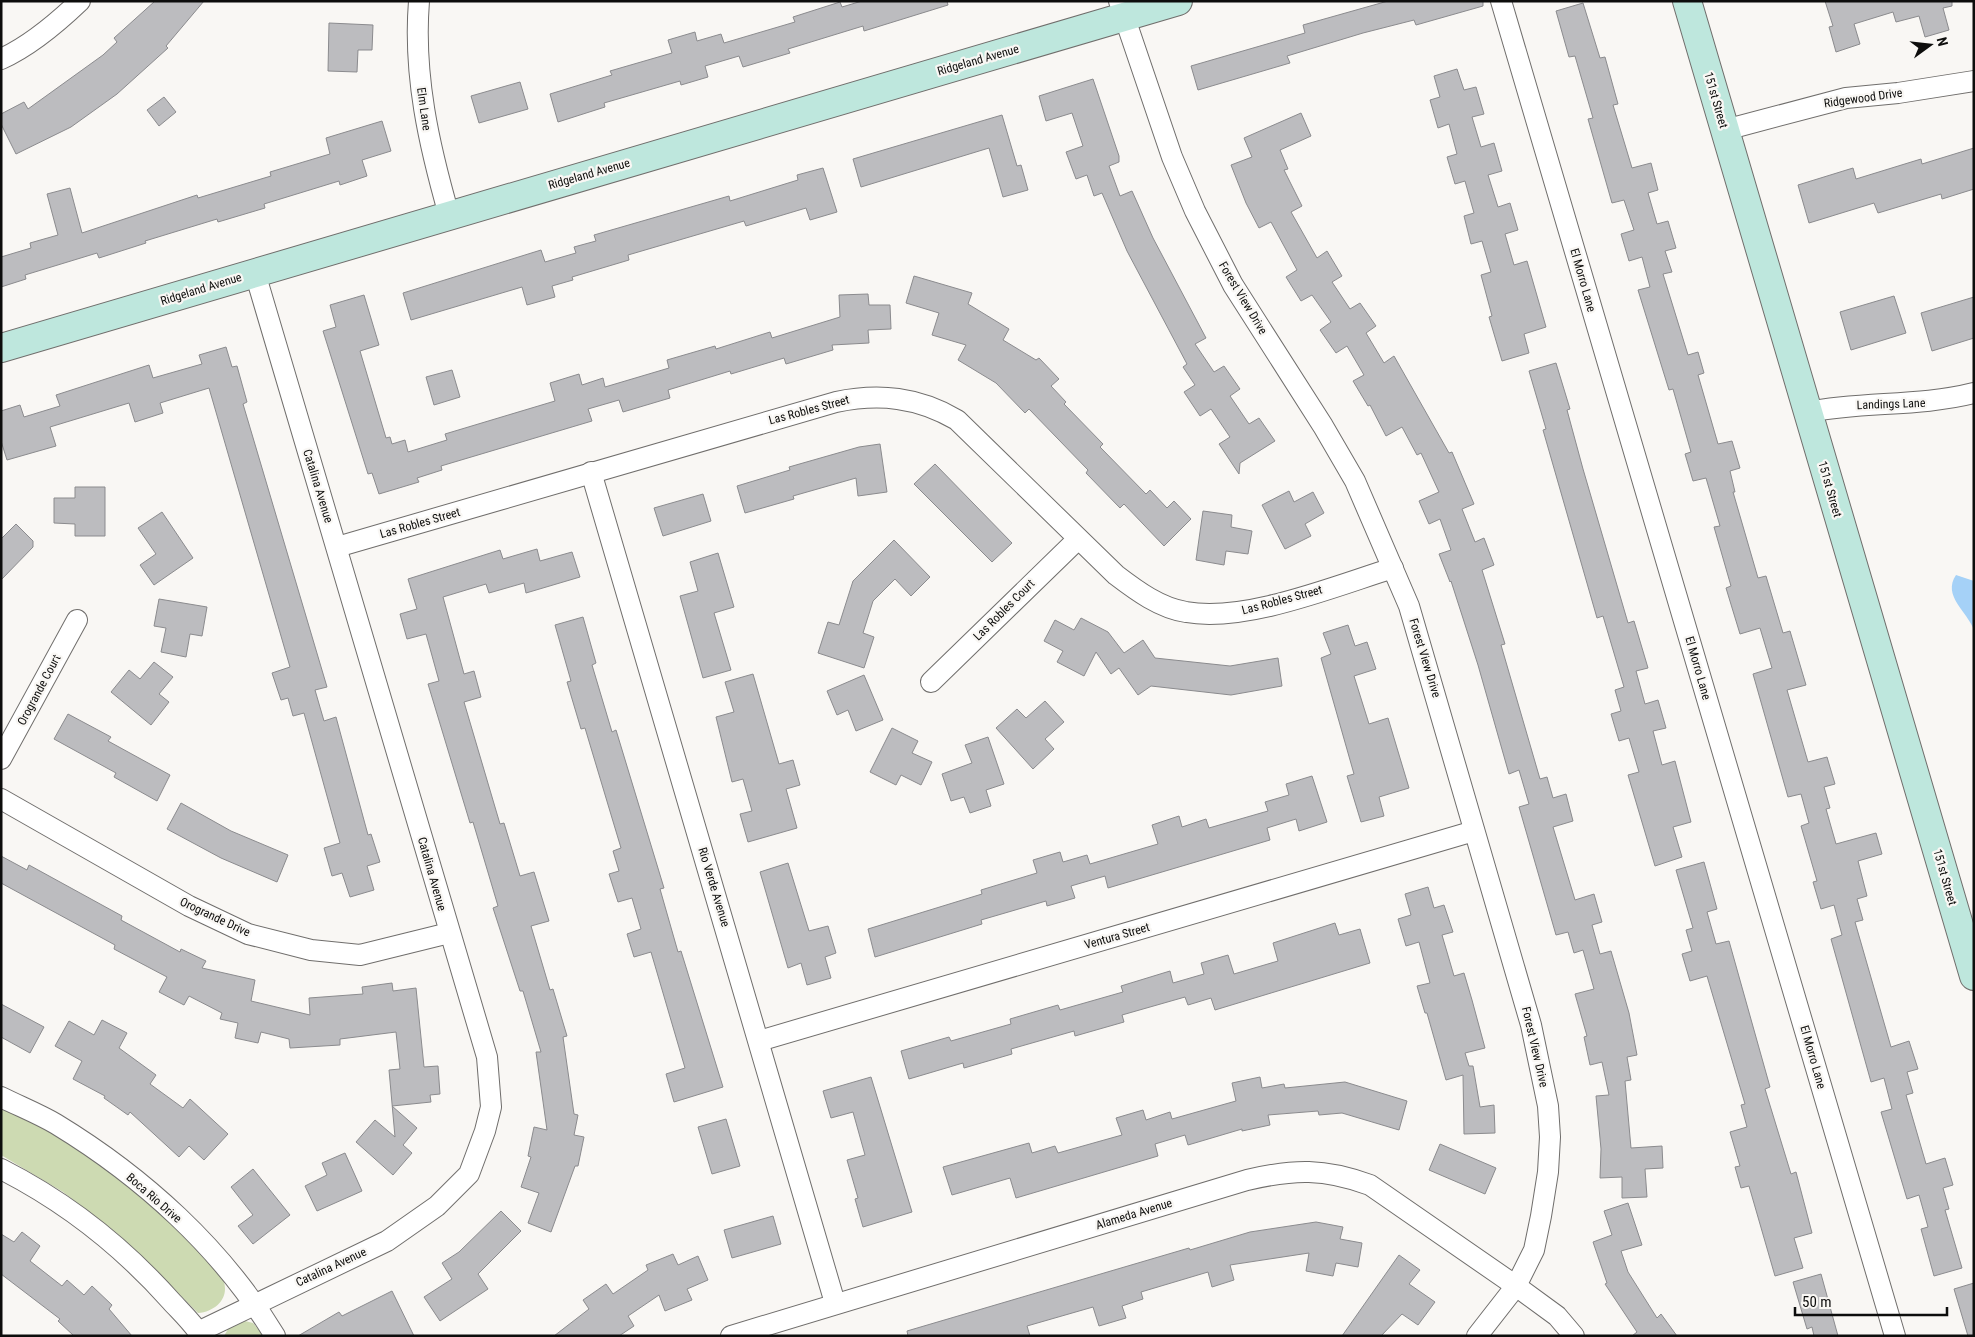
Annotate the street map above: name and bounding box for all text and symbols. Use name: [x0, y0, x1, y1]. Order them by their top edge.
north arrow: [1905, 20, 1955, 70]
text: N: [1934, 35, 1951, 48]
street label: Ridgeland Avenue: [936, 42, 1021, 78]
street label: 151st Street: [1701, 70, 1731, 130]
street label: Ridgewood Drive: [1823, 86, 1904, 110]
street label: Elm Lane: [414, 87, 434, 132]
street label: Ridgeland Avenue: [547, 156, 632, 192]
street label: El Morro Lane: [1567, 247, 1599, 314]
street label: Forest View Drive: [1216, 259, 1270, 337]
street label: Ridgeland Avenue: [159, 270, 244, 308]
street label: Las Robles Street: [767, 392, 851, 427]
street label: Landings Lane: [1856, 396, 1926, 412]
street label: Catalina Avenue: [300, 448, 336, 525]
street label: 151st Street: [1815, 459, 1845, 519]
street label: Las Robles Street: [378, 505, 462, 541]
street label: Las Robles Court: [971, 576, 1038, 643]
street label: Las Robles Street: [1240, 582, 1324, 617]
street label: Forest View Drive: [1406, 617, 1444, 700]
street label: El Morro Lane: [1682, 635, 1714, 702]
street label: Orogrande Court: [14, 652, 64, 728]
street label: Catalina Avenue: [415, 835, 449, 913]
street label: Rio Verde Avenue: [695, 846, 733, 929]
street label: 151st Street: [1930, 847, 1960, 907]
street label: Orogrande Drive: [178, 895, 253, 940]
street label: Ventura Street: [1083, 920, 1152, 952]
street label: Forest View Drive: [1519, 1005, 1551, 1089]
street label: El Morro Lane: [1797, 1024, 1829, 1091]
street label: Boca Rio Drive: [124, 1170, 185, 1226]
street label: Alameda Avenue: [1094, 1196, 1174, 1232]
street label: Catalina Avenue: [294, 1244, 369, 1289]
scale bar: [1795, 1284, 1948, 1316]
text: 50 m: [1802, 1293, 1832, 1311]

